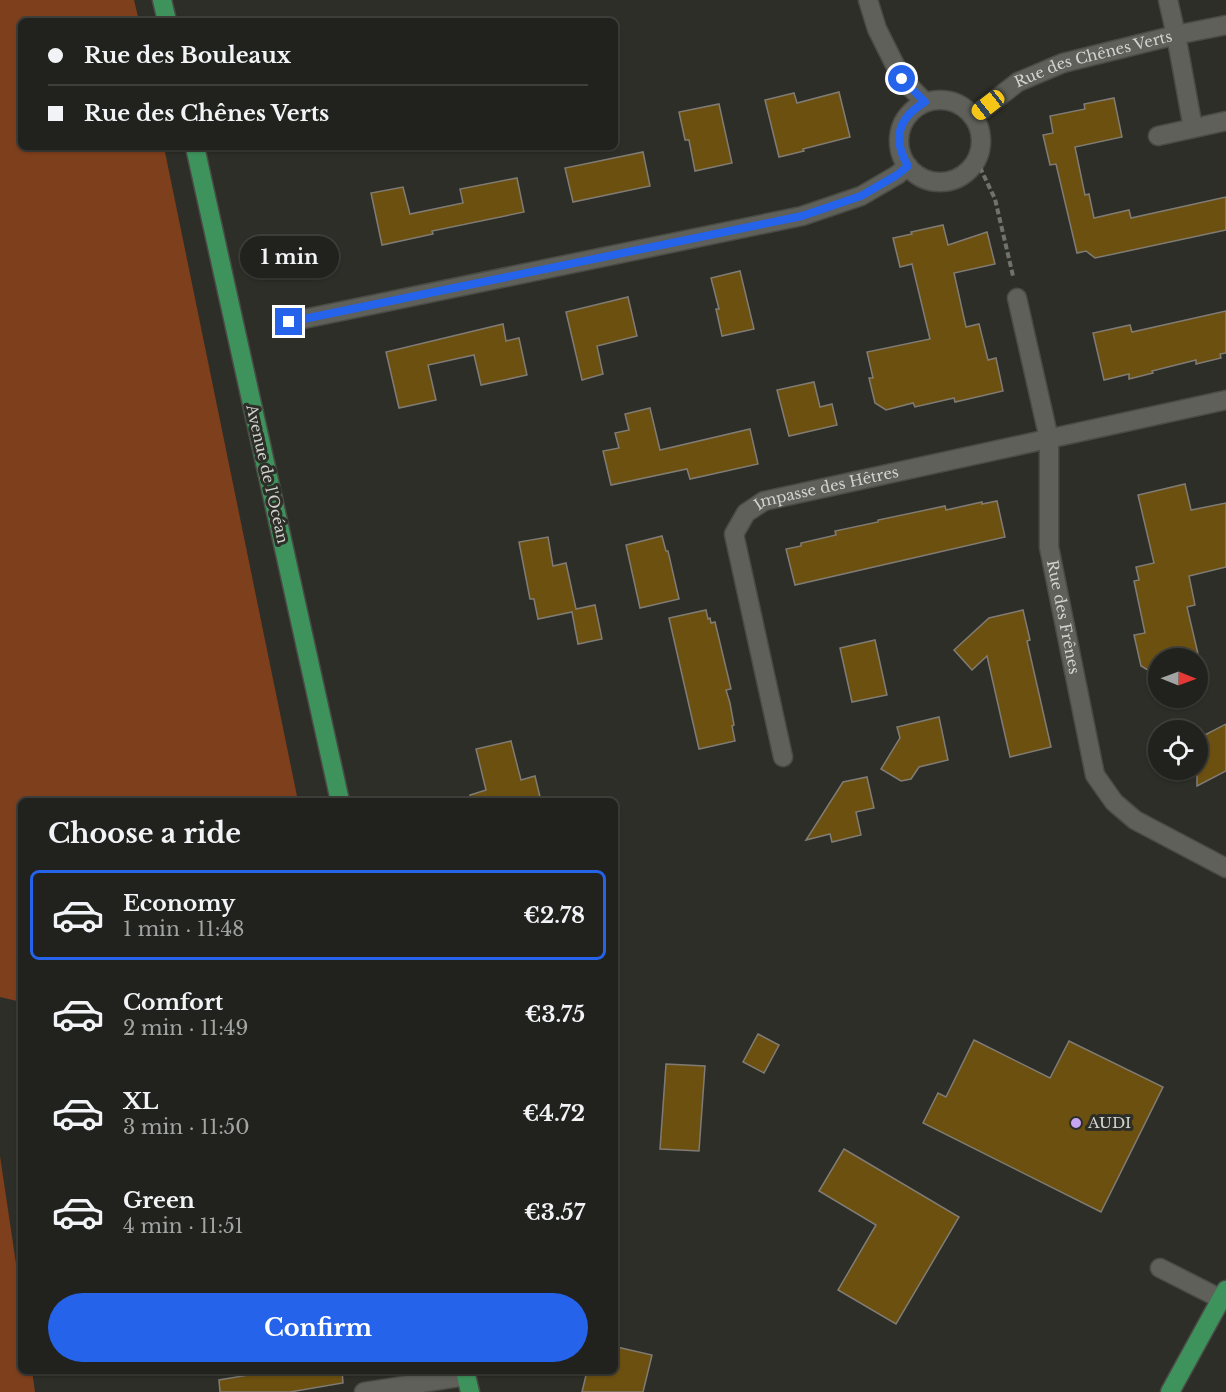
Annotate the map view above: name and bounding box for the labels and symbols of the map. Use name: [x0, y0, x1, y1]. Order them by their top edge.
street label: Rue des Chênes Verts: [1011, 26, 1174, 91]
route start: [888, 65, 915, 92]
car: [968, 87, 1008, 123]
callout: 1 min: [240, 235, 338, 277]
route end: [275, 308, 302, 335]
street label: Avenue de l'Océan: [242, 402, 293, 545]
street label: Impasse des Hêtres: [750, 462, 901, 514]
street label: Rue des Frênes: [1043, 558, 1084, 676]
north arrow: [1148, 648, 1208, 708]
place label: AUDI: [1087, 1113, 1131, 1132]
marker: AUDI: [1069, 1116, 1083, 1130]

